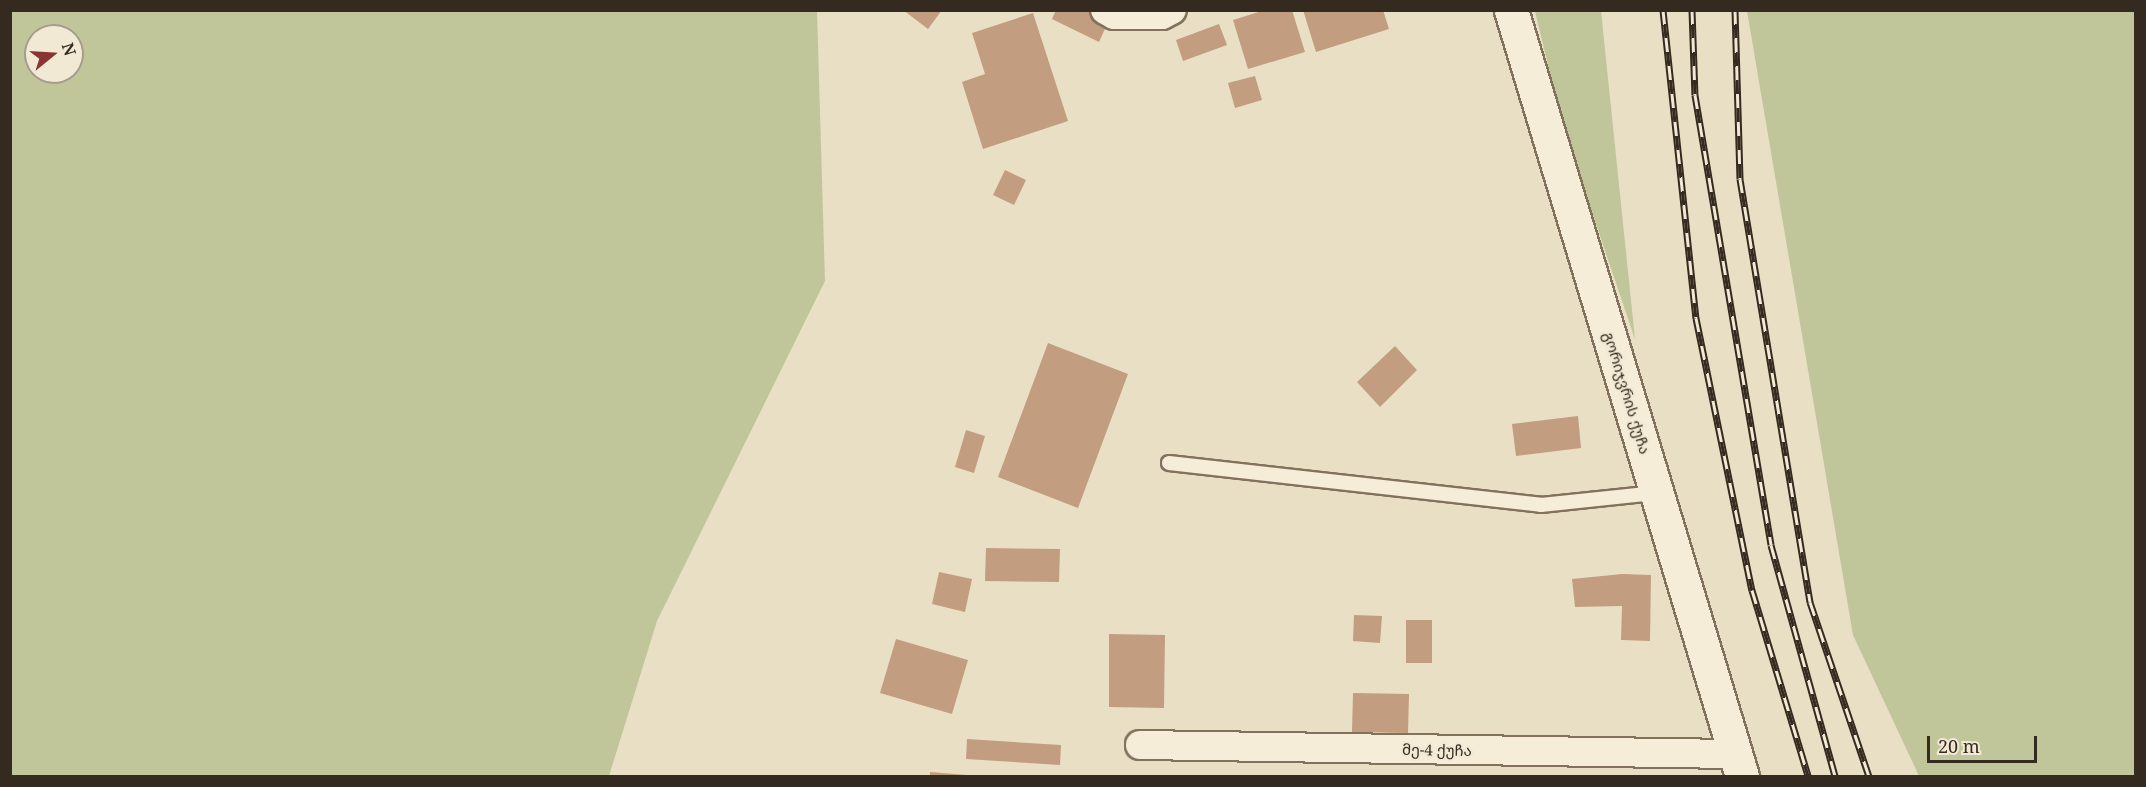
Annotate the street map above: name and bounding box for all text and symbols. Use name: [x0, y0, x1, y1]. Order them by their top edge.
north arrow: [24, 24, 84, 84]
text: N: [57, 40, 82, 58]
street label: გორიჯვრის ქუჩა: [1600, 330, 1654, 456]
scale bar: [1930, 724, 2040, 762]
text: 20 m: [1938, 734, 1980, 758]
street label: მე-4 ქუჩა: [1402, 740, 1472, 760]

